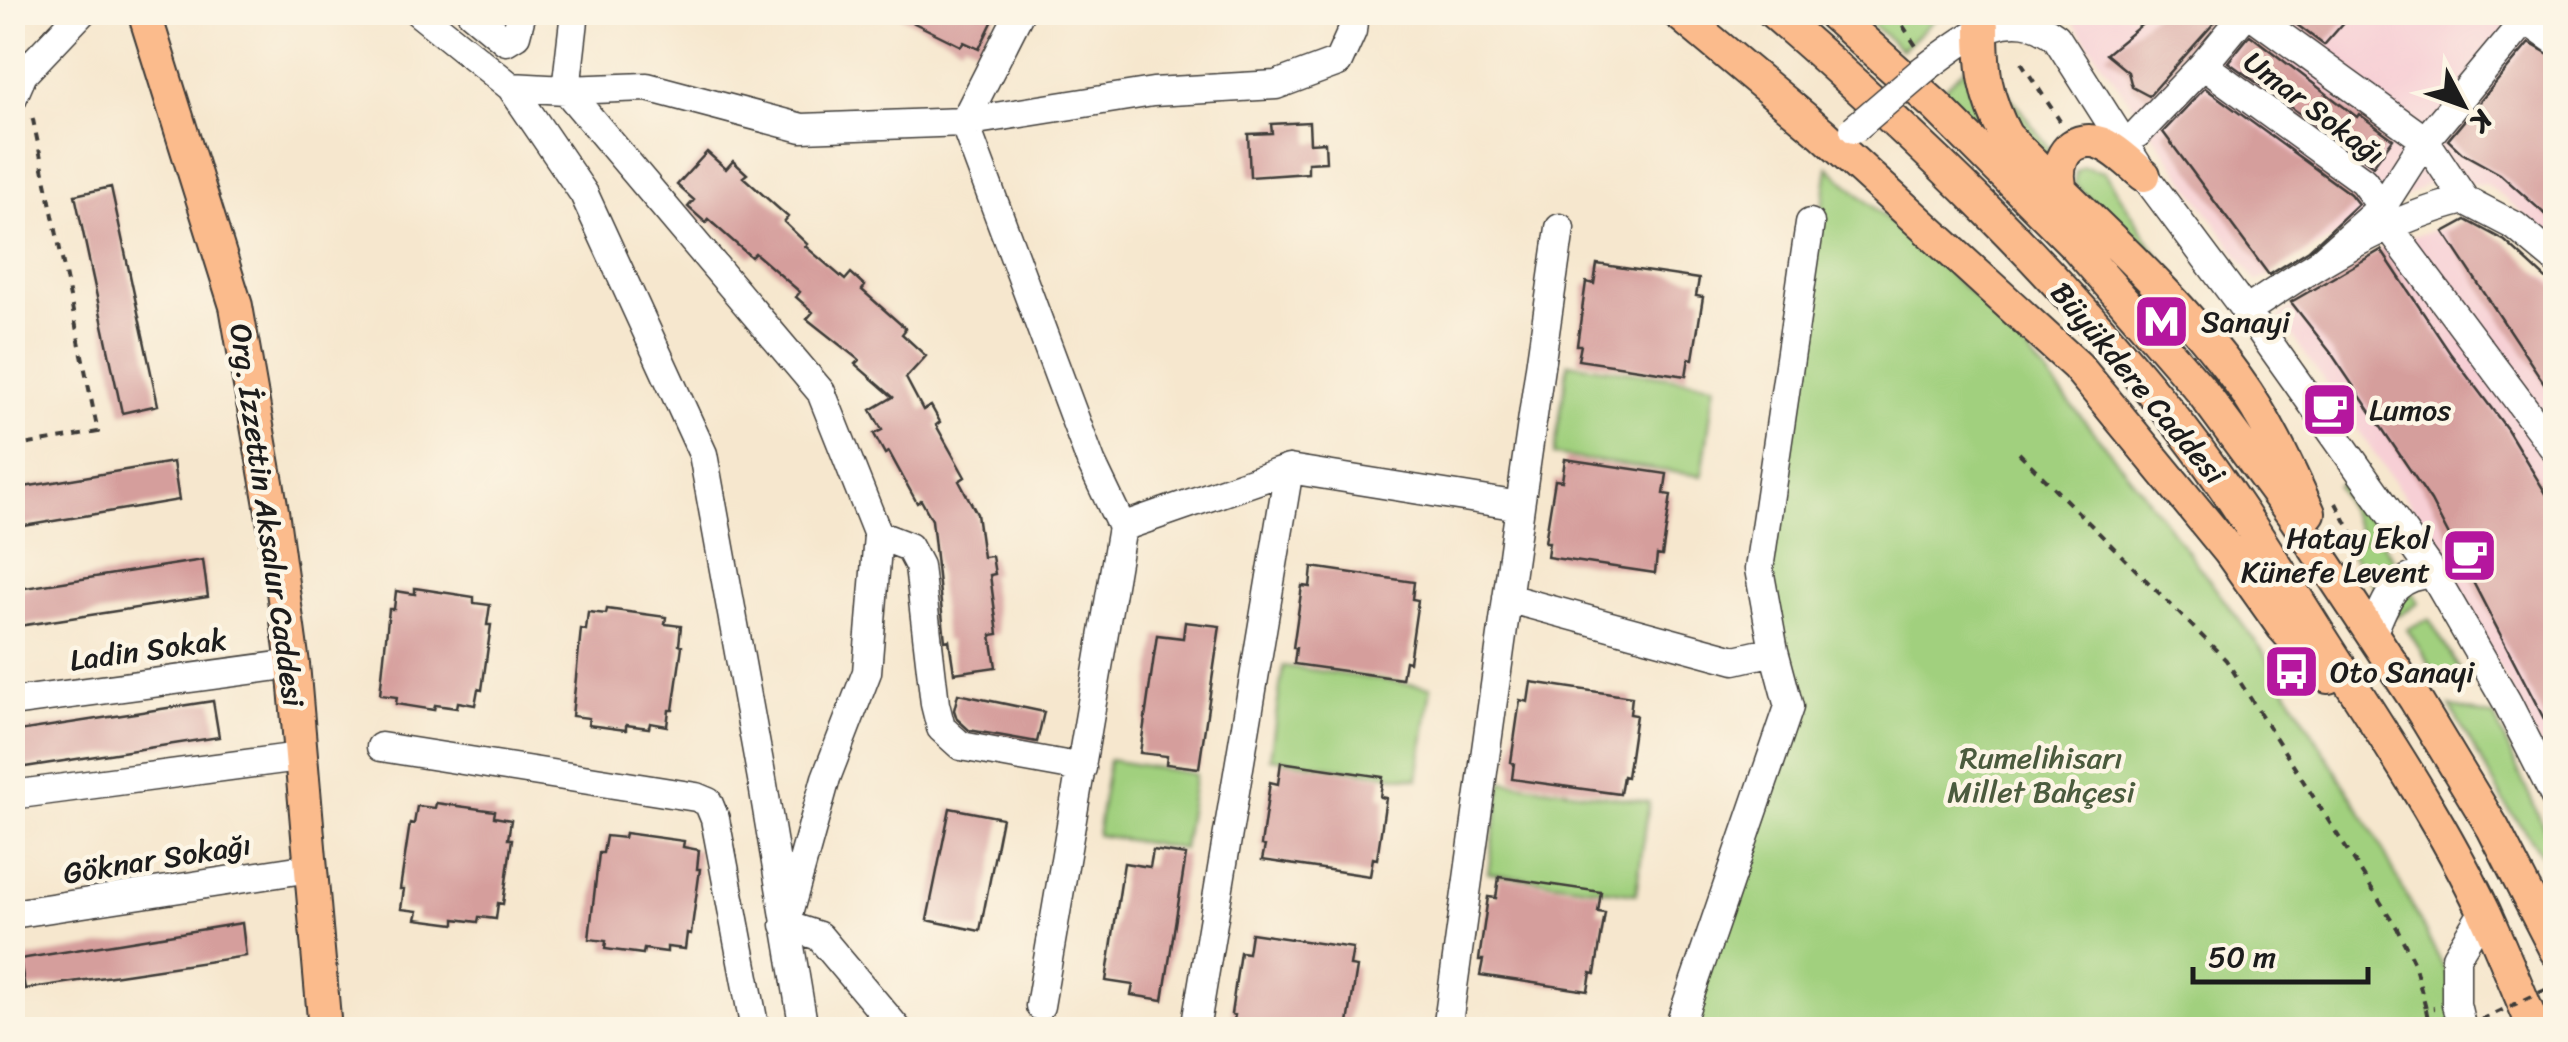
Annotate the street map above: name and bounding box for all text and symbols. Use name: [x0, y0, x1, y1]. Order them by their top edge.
street label: Umar Sokağı: [2231, 36, 2397, 180]
north arrow: [2413, 55, 2513, 155]
text: K: [2456, 98, 2506, 145]
street label: Büyükdere Caddesi: [2036, 269, 2241, 498]
metro station icon: Sanayi: [2132, 292, 2192, 352]
place label: Sanayi: [2201, 295, 2291, 349]
street label: Org. İzzettin Aksalur Caddesi: [213, 320, 321, 712]
cafe icon: Lumos: [2300, 380, 2360, 440]
place label: Lumos: [2369, 383, 2451, 437]
place label: Hatay Ekol Künefe Levent: [2241, 511, 2431, 599]
cafe icon: Hatay Ekol Künefe Levent: [2439, 525, 2499, 585]
street label: Ladin Sokak: [66, 612, 231, 688]
bus stop icon: Oto Sanayi: [2261, 642, 2321, 702]
place label: Oto Sanayi: [2330, 645, 2476, 699]
park label: Rumelihisarı Millet Bahçesi: [1947, 731, 2136, 819]
street label: Göknar Sokağı: [59, 817, 255, 901]
scale bar: [2193, 922, 2368, 984]
text: 50 m: [2208, 930, 2276, 984]

